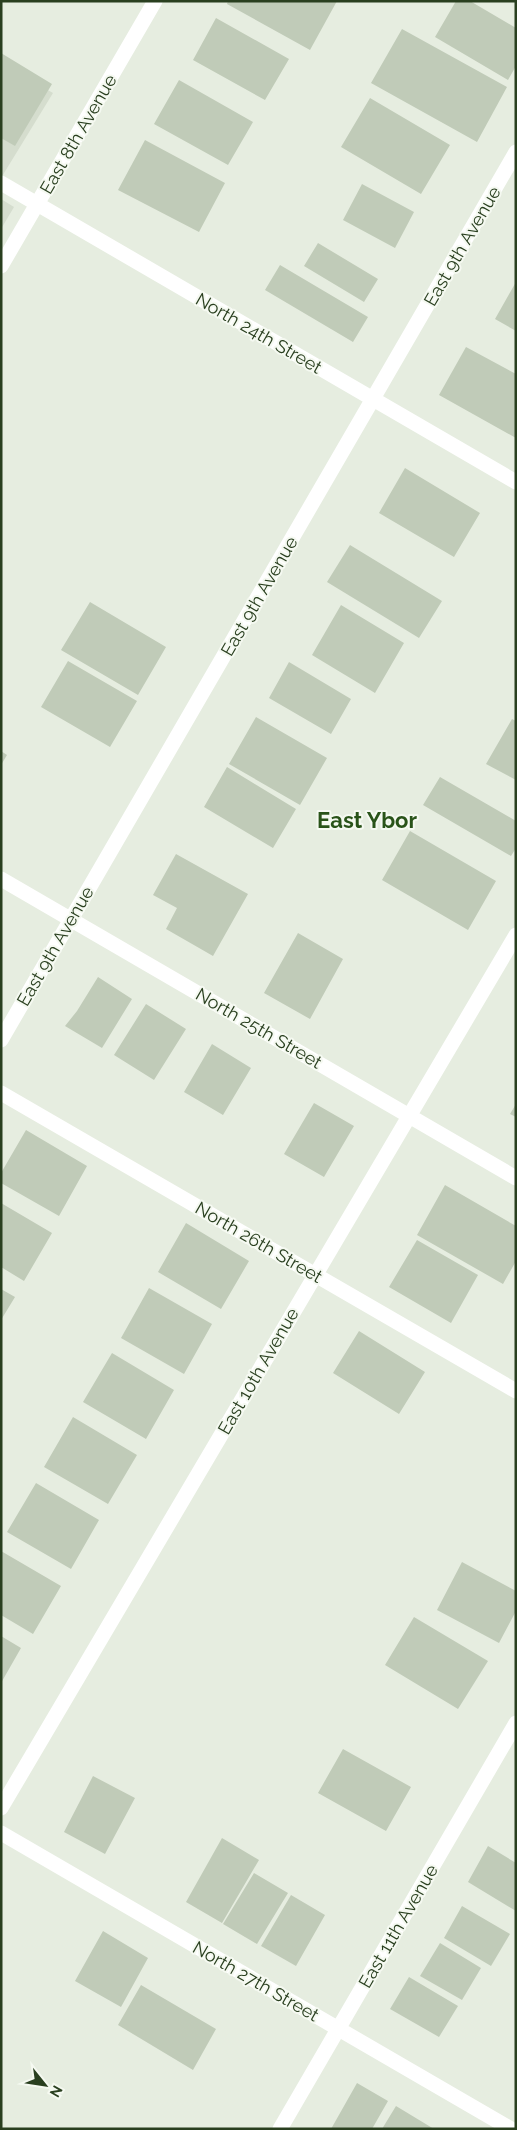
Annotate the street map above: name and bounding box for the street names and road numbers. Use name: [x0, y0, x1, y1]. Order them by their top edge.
street label: East 8th Avenue: [35, 70, 121, 197]
street label: East 9th Avenue: [419, 182, 505, 309]
street label: North 24th Street: [192, 288, 326, 378]
street label: East 9th Avenue: [216, 532, 302, 659]
street label: East 9th Avenue: [12, 882, 98, 1009]
street label: North 25th Street: [192, 983, 326, 1073]
street label: North 26th Street: [192, 1197, 326, 1287]
street label: East 10th Avenue: [213, 1304, 303, 1438]
street label: East 11th Avenue: [354, 1860, 442, 1992]
street label: North 27th Street: [189, 1936, 323, 2026]

